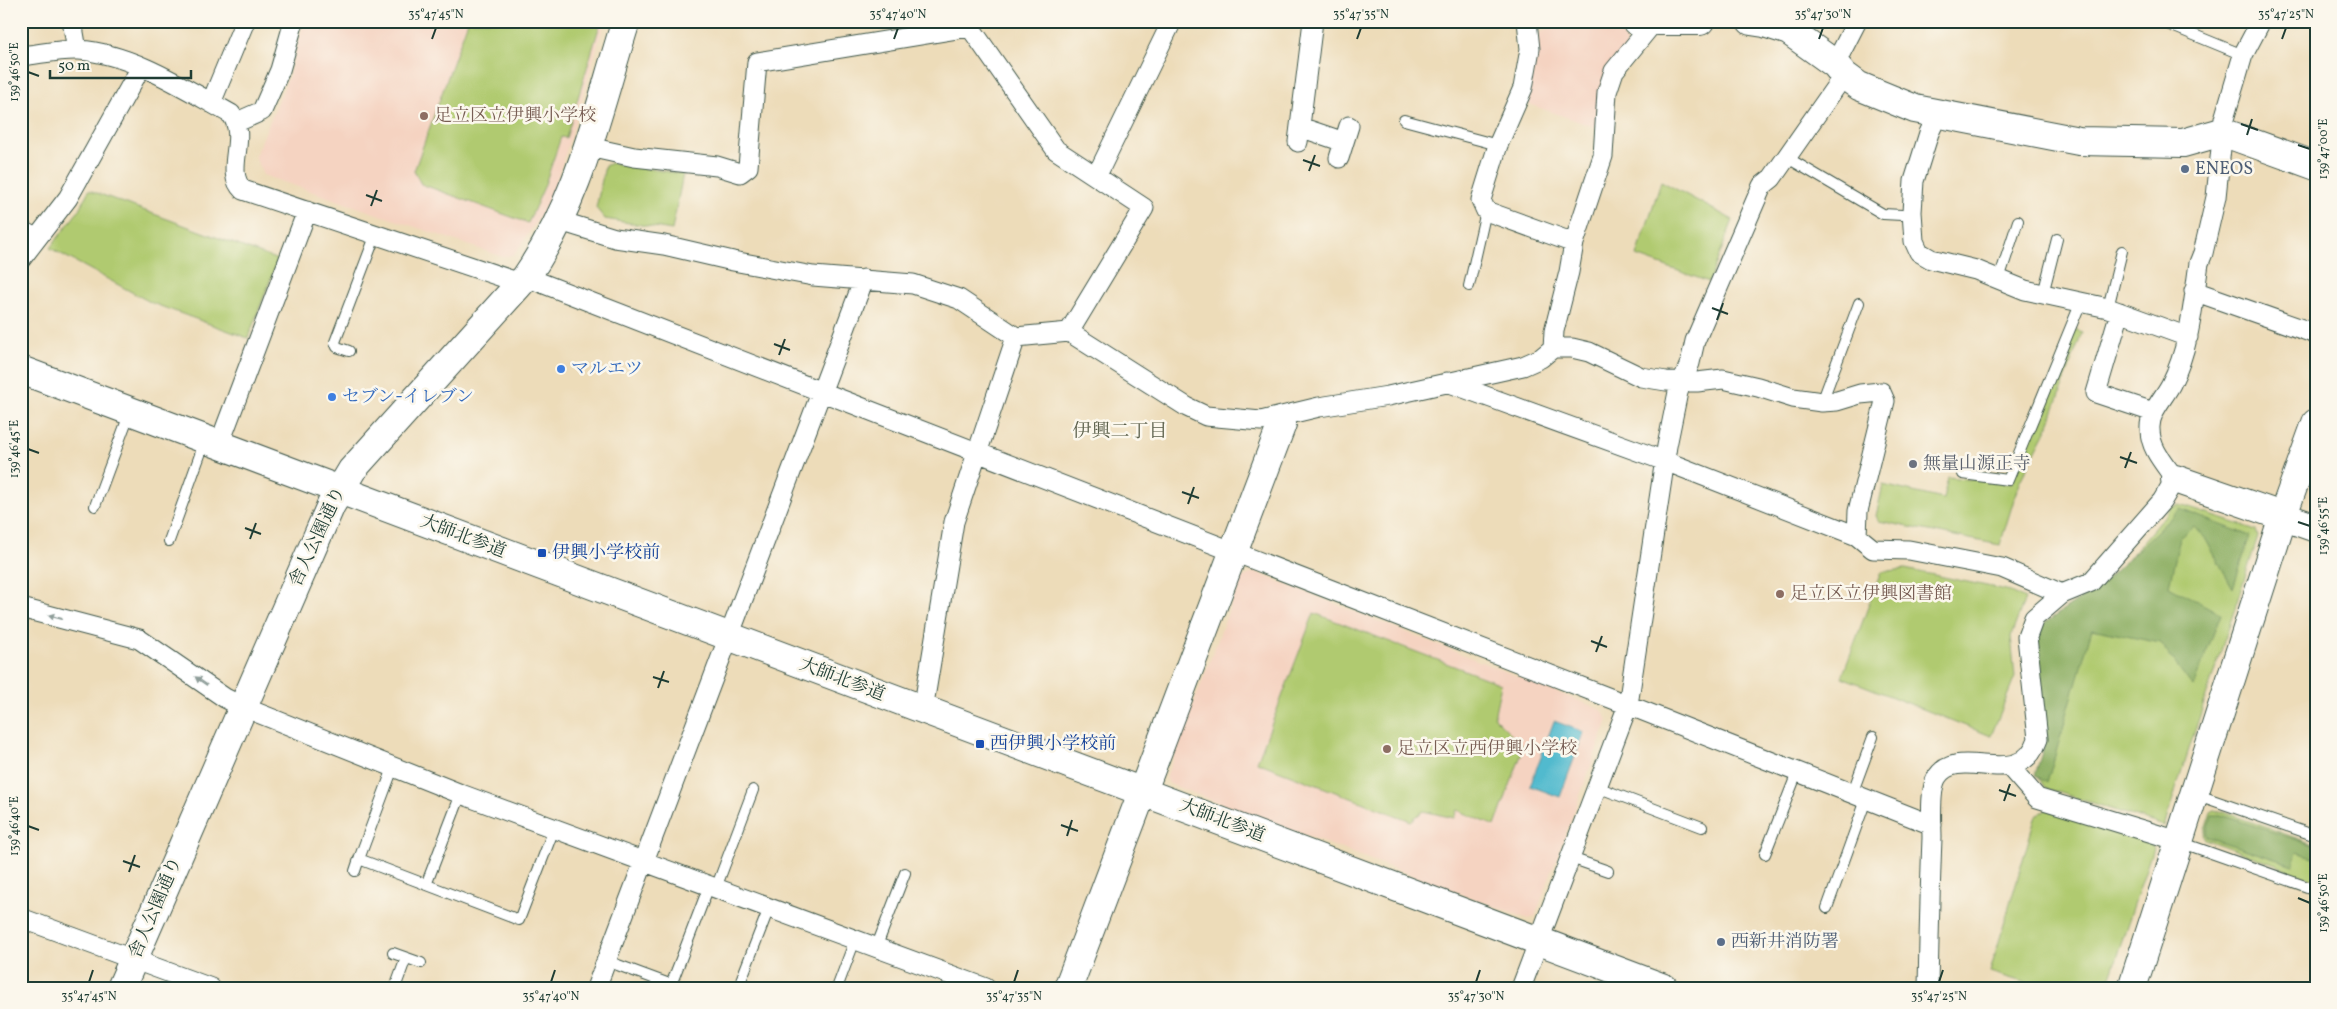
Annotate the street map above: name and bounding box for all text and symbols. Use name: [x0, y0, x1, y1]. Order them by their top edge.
text: 35°47'45"N: [408, 7, 464, 23]
text: 35°47'40"N: [870, 7, 926, 23]
text: 35°47'35"N: [1333, 7, 1389, 23]
text: 35°47'30"N: [1795, 7, 1851, 23]
text: 35°47'25"N: [2258, 7, 2314, 23]
text: 139°46'50"E: [7, 42, 23, 102]
scale bar: [50, 48, 191, 80]
text: 50 m: [58, 56, 90, 77]
place label: 足立区立伊興小学校: [434, 104, 596, 129]
marker: 足立区立伊興小学校: [418, 110, 430, 122]
text: 139°47'00"E: [2316, 119, 2332, 179]
place label: ENEOS: [2195, 157, 2253, 182]
marker: ENEOS: [2179, 163, 2191, 175]
place label: マルエツ: [571, 357, 643, 382]
marker: マルエツ: [555, 363, 567, 375]
place label: セブン-イレブン: [342, 385, 474, 410]
marker: セブン-イレブン: [326, 391, 338, 403]
district label: 伊興二丁目: [1072, 419, 1168, 445]
text: 139°46'45"E: [7, 420, 23, 478]
place label: 無量山源正寺: [1923, 452, 2031, 477]
marker: 無量山源正寺: [1907, 458, 1919, 470]
street label: 舎人公園通り: [284, 483, 352, 591]
text: 139°46'55"E: [2316, 497, 2332, 555]
street label: 大師北参道: [417, 509, 509, 565]
place label: 伊興小学校前: [552, 541, 660, 566]
marker: 伊興小学校前: [536, 547, 548, 559]
place label: 足立区立伊興図書館: [1790, 582, 1952, 607]
marker: 足立区立伊興図書館: [1774, 588, 1786, 600]
one-way arrow: [47, 613, 62, 621]
street label: 大師北参道: [796, 652, 888, 708]
one-way arrow: [194, 676, 208, 686]
place label: 西伊興小学校前: [990, 732, 1116, 757]
place label: 足立区立西伊興小学校: [1397, 737, 1577, 762]
marker: 西伊興小学校前: [974, 738, 986, 750]
marker: 足立区立西伊興小学校: [1381, 743, 1393, 755]
street label: 大師北参道: [1176, 793, 1268, 849]
text: 139°46'40"E: [7, 796, 23, 856]
street label: 舎人公園通り: [123, 853, 189, 963]
text: 139°46'50"E: [2316, 873, 2332, 933]
place label: 西新井消防署: [1731, 930, 1839, 955]
marker: 西新井消防署: [1715, 936, 1727, 948]
text: 35°47'45"N: [61, 989, 117, 1005]
text: 35°47'40"N: [523, 989, 579, 1005]
text: 35°47'35"N: [986, 989, 1042, 1005]
text: 35°47'30"N: [1448, 989, 1504, 1005]
text: 35°47'25"N: [1911, 989, 1967, 1005]

